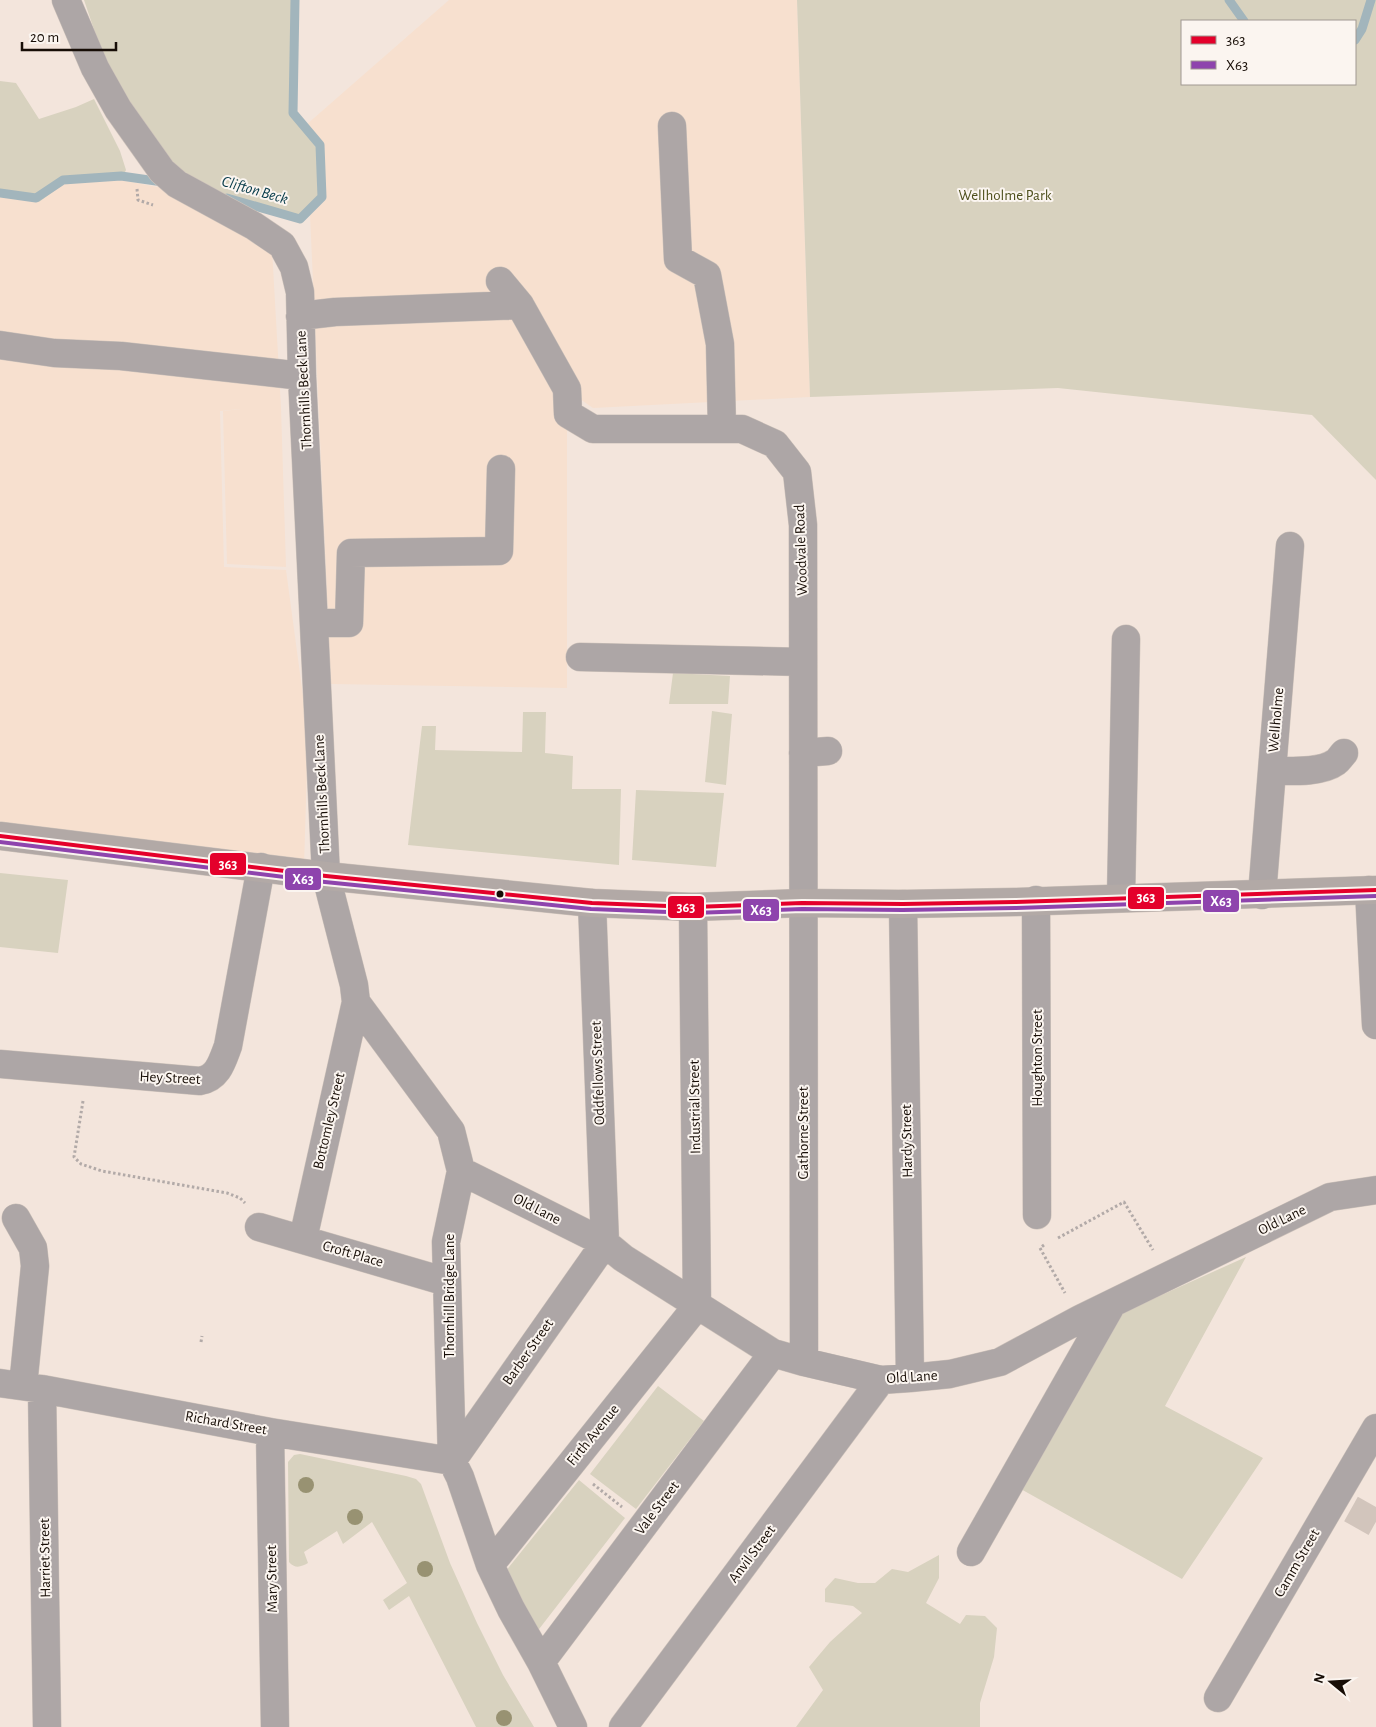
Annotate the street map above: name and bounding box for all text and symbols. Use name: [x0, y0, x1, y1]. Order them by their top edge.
scale bar: [22, 20, 116, 52]
legend: [1181, 20, 1356, 85]
text: 20 m: [30, 30, 59, 45]
text: 363: [1226, 33, 1245, 48]
text: X63: [1226, 58, 1248, 73]
water label: Clifton Beck: [220, 173, 290, 207]
park label: Wellholme Park: [958, 188, 1052, 203]
street label: Thornhills Beck Lane: [293, 330, 315, 450]
street label: Woodvale Road: [792, 504, 810, 596]
street label: Wellholme: [1266, 687, 1286, 753]
street label: Thornhills Beck Lane: [311, 734, 333, 854]
line badge: 363: [209, 852, 247, 876]
text: 363: [219, 858, 237, 872]
line badge: X63: [284, 867, 322, 891]
text: X63: [292, 873, 314, 887]
line badge: 363: [1127, 886, 1165, 910]
unlabelled marker: [495, 889, 505, 899]
line badge: X63: [1202, 889, 1240, 913]
text: 363: [1137, 891, 1155, 905]
line badge: 363: [667, 895, 705, 919]
text: X63: [1210, 895, 1232, 909]
line badge: X63: [742, 898, 780, 922]
text: 363: [677, 901, 695, 915]
text: X63: [750, 904, 772, 918]
street label: Houghton Street: [1030, 1009, 1045, 1107]
street label: Oddfellows Street: [589, 1020, 607, 1125]
street label: Industrial Street: [687, 1060, 703, 1154]
street label: Hey Street: [139, 1069, 201, 1087]
street label: Bottomley Street: [311, 1071, 347, 1171]
street label: Gathorne Street: [796, 1086, 811, 1179]
street label: Hardy Street: [899, 1104, 915, 1178]
street label: Old Lane: [511, 1191, 563, 1227]
street label: Old Lane: [1256, 1202, 1308, 1238]
street label: Thornhill Bridge Lane: [442, 1234, 457, 1358]
street label: Croft Place: [321, 1238, 385, 1270]
street label: Barber Street: [500, 1316, 556, 1388]
street label: Old Lane: [886, 1368, 938, 1386]
street label: Firth Avenue: [564, 1402, 622, 1468]
street label: Richard Street: [184, 1408, 268, 1438]
street label: Vale Street: [632, 1478, 682, 1538]
street label: Harriet Street: [37, 1518, 53, 1598]
street label: Anvil Street: [726, 1522, 778, 1585]
street label: Camm Street: [1271, 1526, 1323, 1600]
street label: Mary Street: [264, 1545, 280, 1613]
north arrow: [1306, 1657, 1356, 1707]
text: N: [1311, 1671, 1328, 1685]

